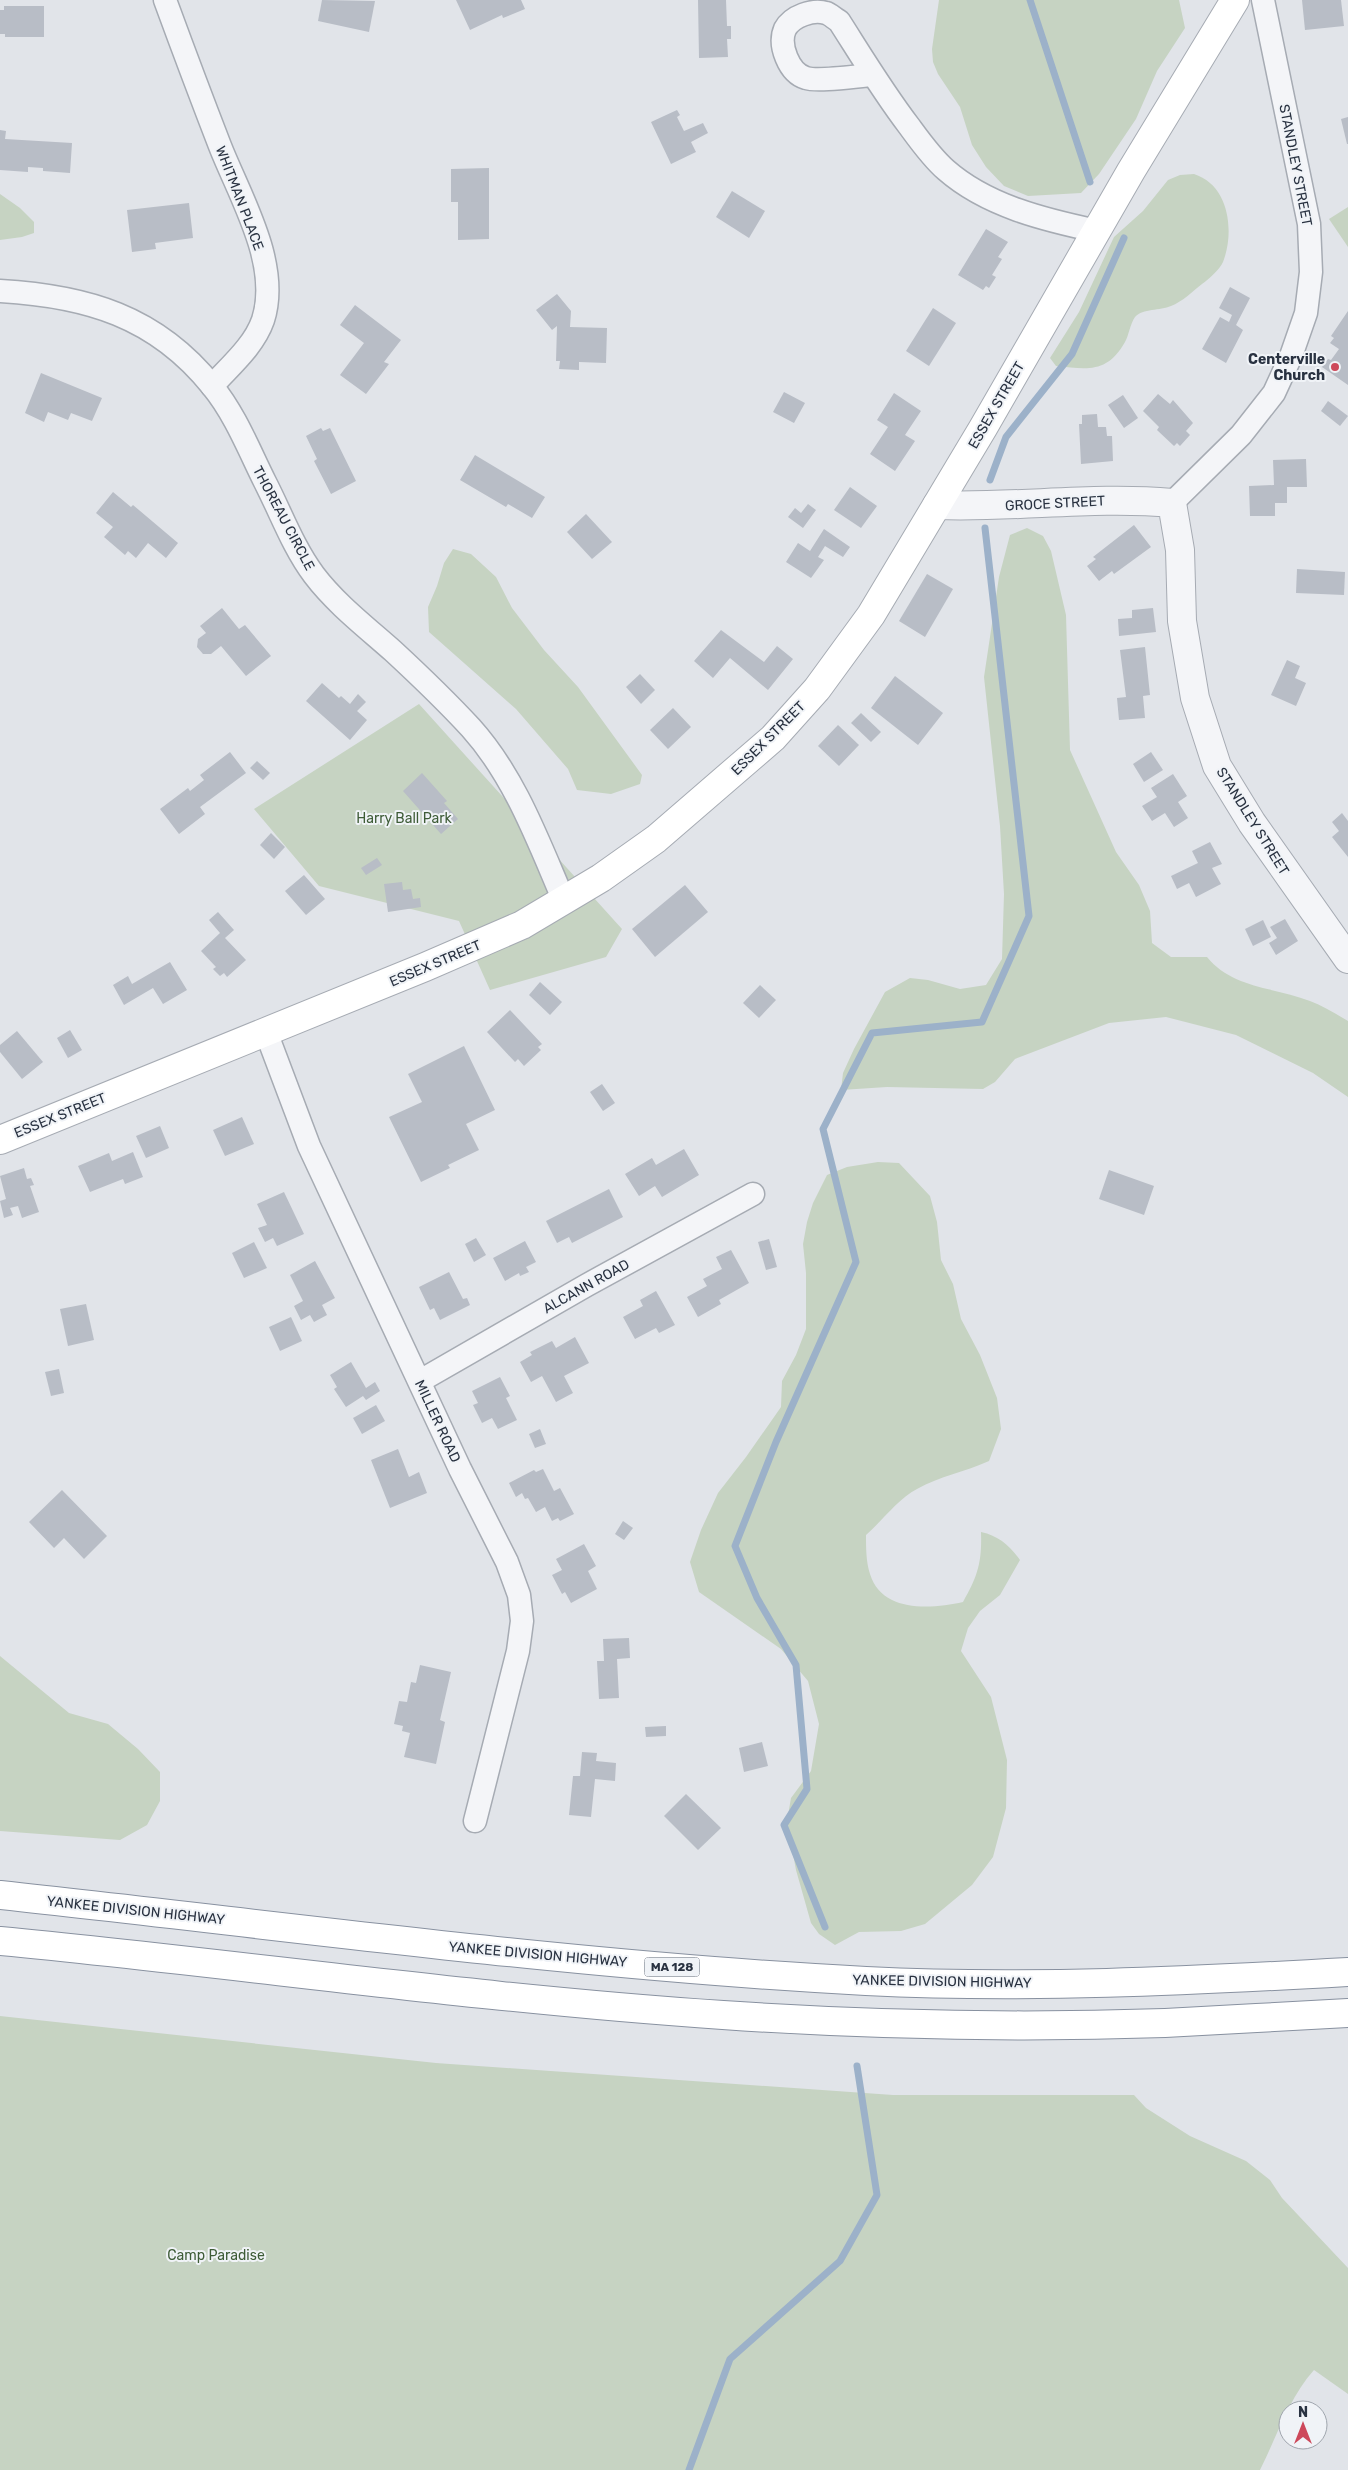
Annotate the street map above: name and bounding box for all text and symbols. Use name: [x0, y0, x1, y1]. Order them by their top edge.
street label: STANDLEY STREET: [1275, 103, 1316, 227]
street label: WHITMAN PLACE: [212, 143, 267, 253]
place label: Centerville Church: [1248, 351, 1325, 384]
street label: ESSEX STREET: [965, 359, 1028, 452]
marker: Centerville Church: [1329, 361, 1341, 373]
street label: THOREAU CIRCLE: [249, 463, 318, 573]
street label: GROCE STREET: [1004, 492, 1106, 515]
street label: ESSEX STREET: [728, 698, 809, 779]
street label: STANDLEY STREET: [1213, 764, 1293, 878]
park label: Harry Ball Park: [356, 810, 453, 827]
street label: ESSEX STREET: [387, 937, 483, 990]
street label: ESSEX STREET: [12, 1089, 109, 1142]
street label: ALCANN ROAD: [540, 1256, 632, 1317]
street label: MILLER ROAD: [411, 1377, 464, 1465]
street label: YANKEE DIVISION HIGHWAY: [46, 1893, 226, 1928]
street label: YANKEE DIVISION HIGHWAY: [448, 1938, 628, 1971]
road number: MA 128: [644, 1958, 700, 1976]
street label: YANKEE DIVISION HIGHWAY: [852, 1971, 1032, 1992]
park label: Camp Paradise: [167, 2247, 265, 2264]
north arrow: [1278, 2400, 1328, 2450]
text: N: [1298, 2404, 1308, 2421]

